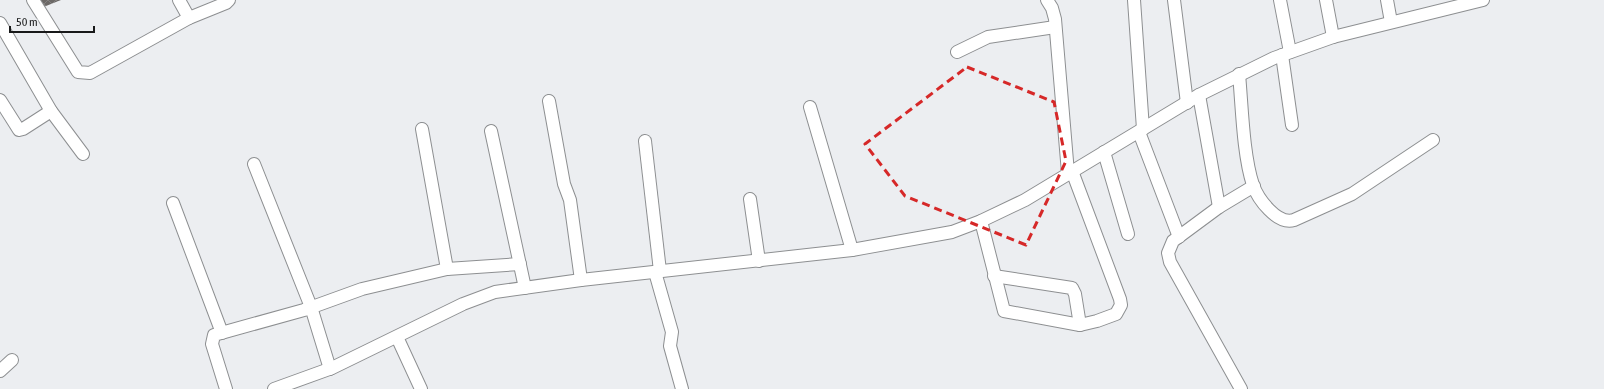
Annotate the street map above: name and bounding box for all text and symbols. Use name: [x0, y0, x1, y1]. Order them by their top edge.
scale bar: [10, 8, 94, 34]
text: 50 m: [16, 15, 38, 29]

